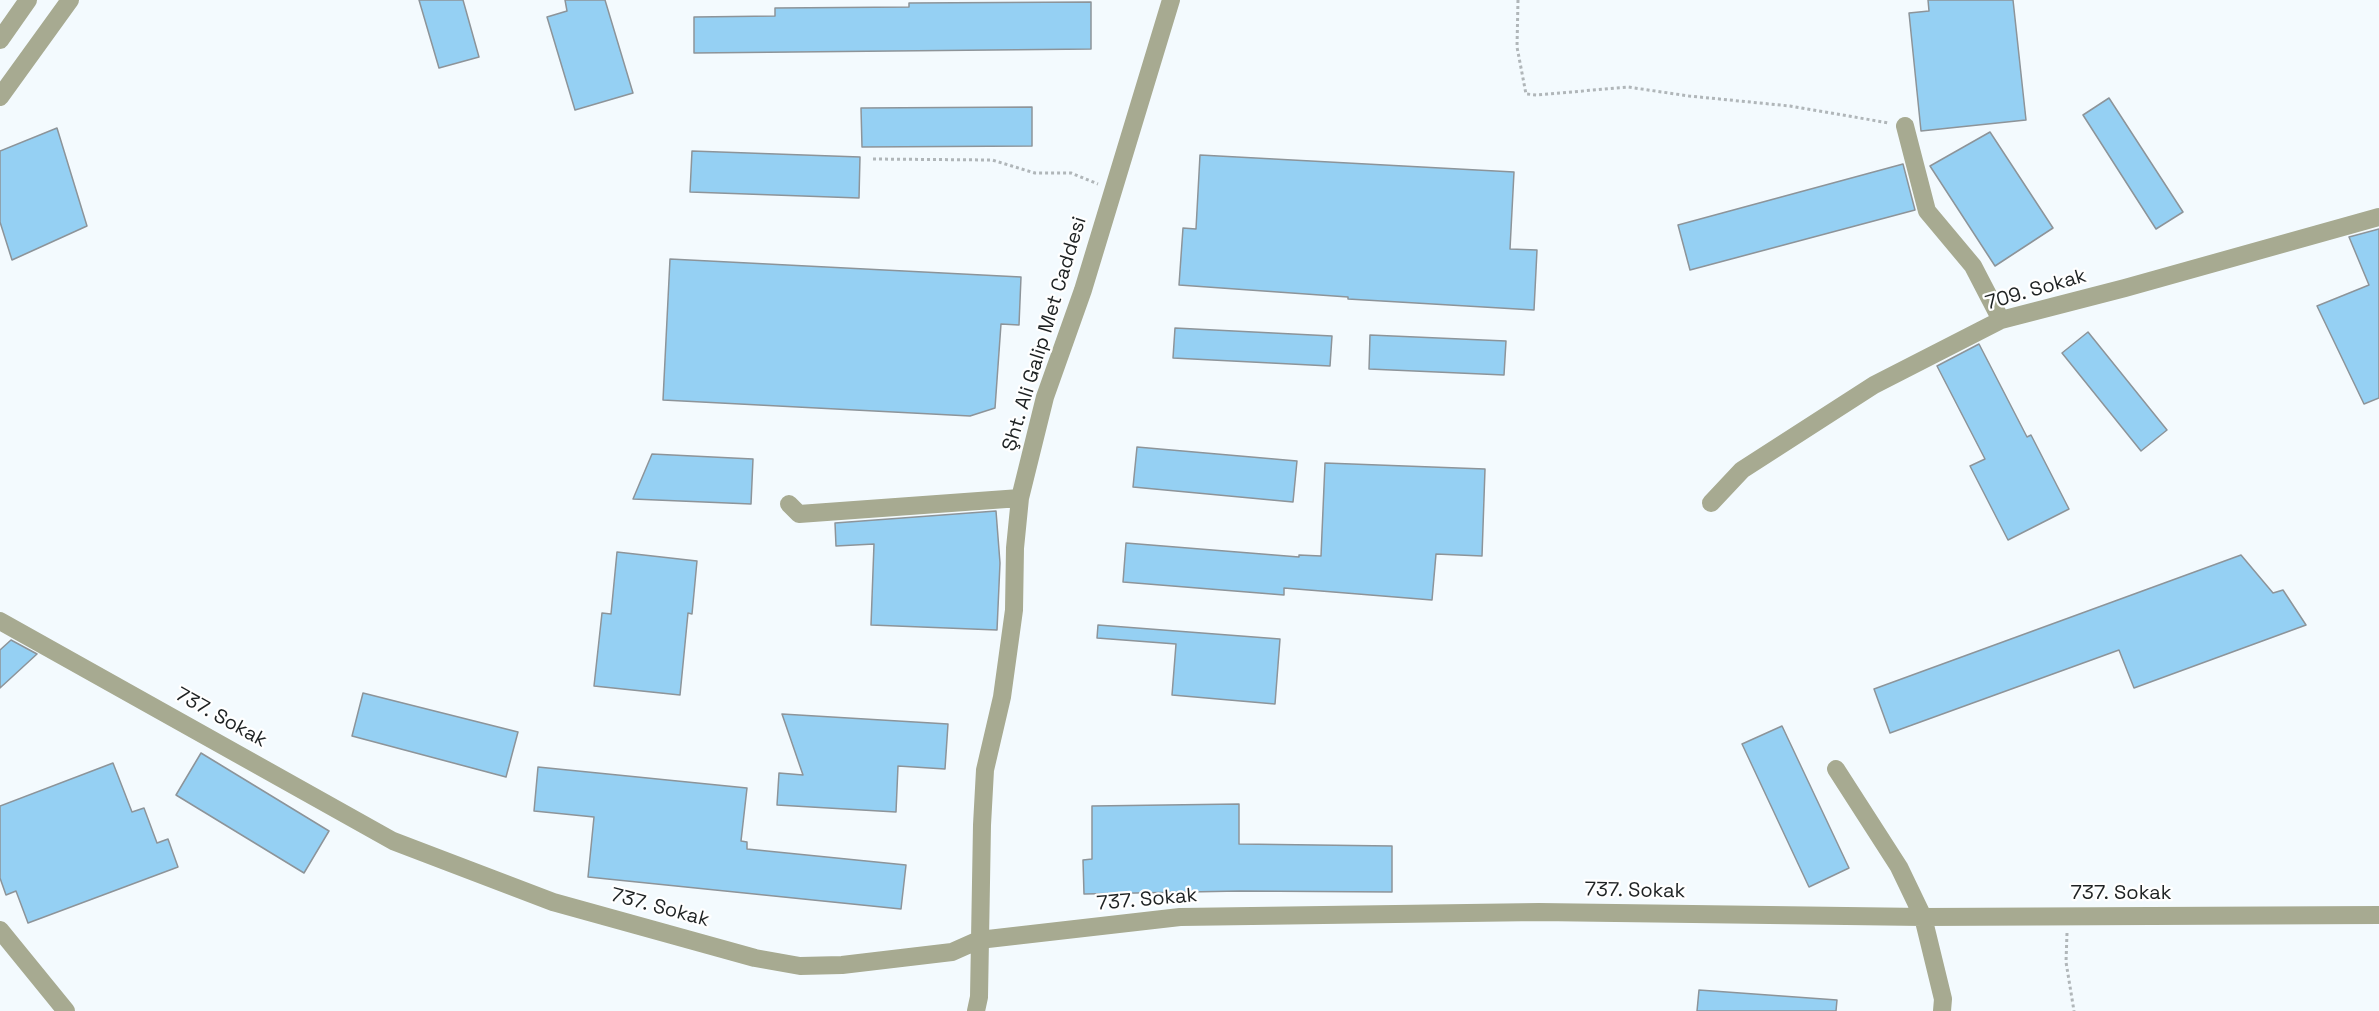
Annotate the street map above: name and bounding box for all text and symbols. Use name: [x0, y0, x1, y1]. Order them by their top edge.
street label: Şht. Ali Galip Met Caddesi: [998, 214, 1092, 454]
street label: 709. Sokak: [1983, 264, 2089, 316]
street label: 737. Sokak: [171, 683, 271, 753]
street label: 737. Sokak: [1584, 878, 1686, 904]
street label: 737. Sokak: [2071, 882, 2171, 906]
street label: 737. Sokak: [608, 883, 712, 933]
street label: 737. Sokak: [1096, 884, 1198, 916]

